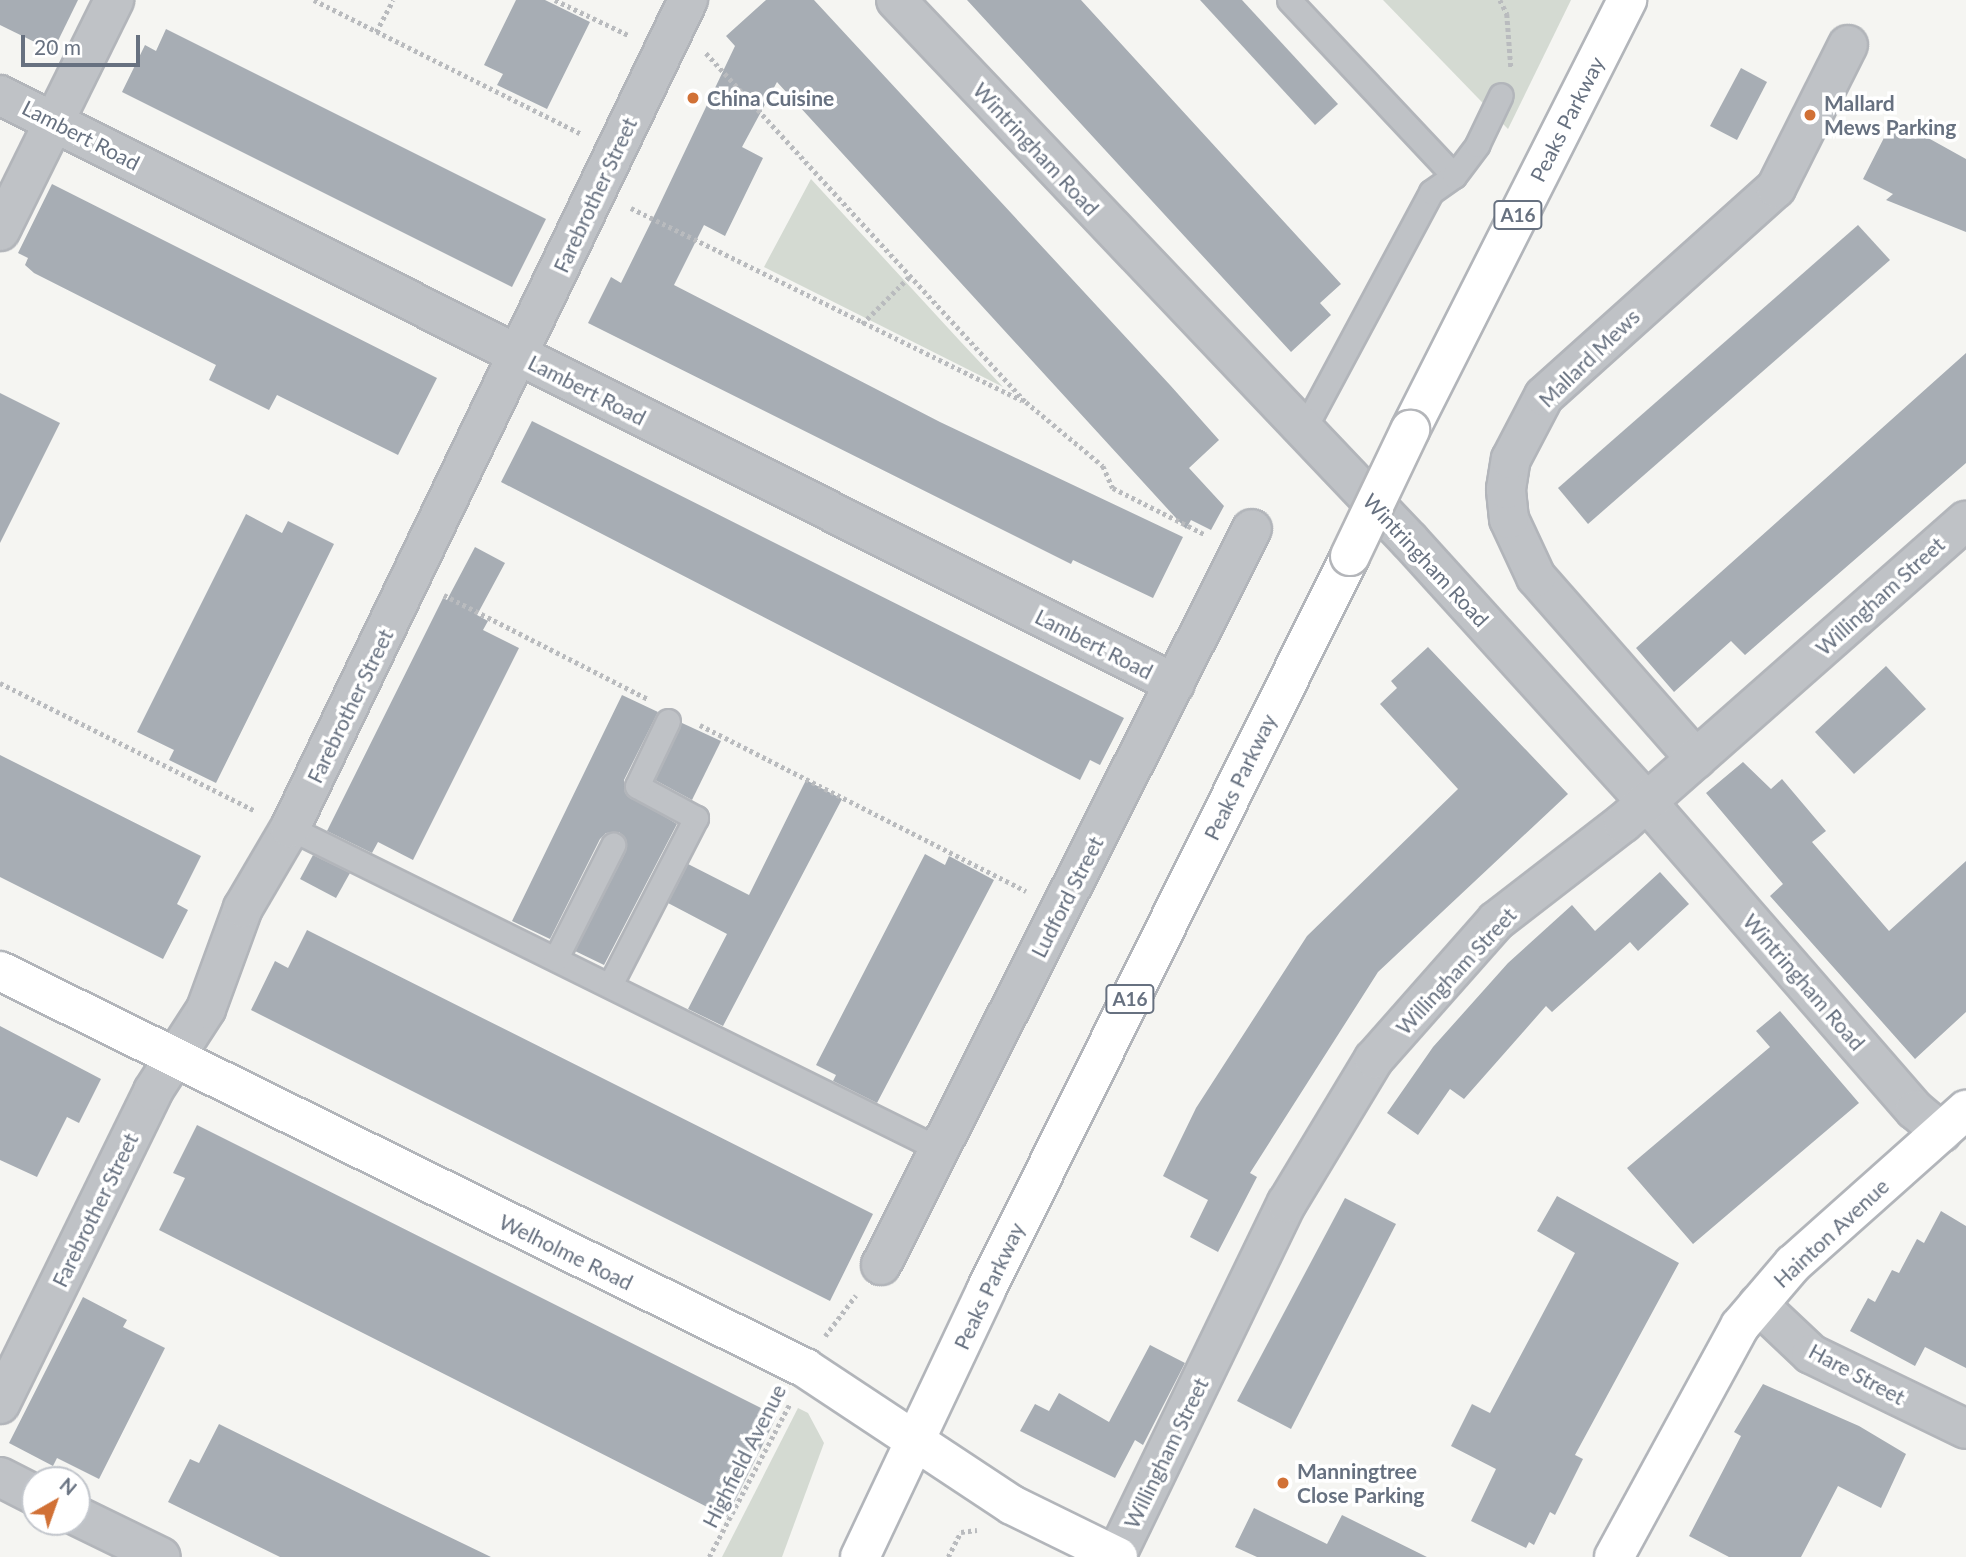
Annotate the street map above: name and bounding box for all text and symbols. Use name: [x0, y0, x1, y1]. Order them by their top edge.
scale bar: [24, 21, 144, 65]
text: 20 m: [34, 34, 81, 59]
street label: Peaks Parkway: [1525, 52, 1609, 186]
street label: Wintringham Road: [968, 77, 1104, 221]
place label: China Cuisine: [707, 85, 834, 111]
marker: China Cuisine: [685, 90, 701, 106]
place label: Mallard Mews Parking: [1824, 90, 1956, 140]
street label: Lambert Road: [18, 95, 144, 175]
marker: Mallard Mews Parking: [1802, 107, 1818, 123]
street label: Farebrother Street: [548, 113, 642, 277]
road number: A16: [1492, 200, 1544, 230]
street label: Mallard Mews: [1533, 304, 1645, 412]
street label: Lambert Road: [524, 350, 650, 430]
street label: Wintringham Road: [1358, 488, 1494, 632]
street label: Willingham Street: [1810, 532, 1950, 660]
street label: Lambert Road: [1031, 604, 1157, 684]
street label: Farebrother Street: [302, 625, 398, 787]
street label: Peaks Parkway: [1199, 710, 1281, 844]
street label: Ludford Street: [1026, 832, 1108, 962]
street label: Willingham Street: [1391, 902, 1521, 1040]
street label: Wintringham Road: [1738, 909, 1870, 1055]
road number: A16: [1104, 984, 1156, 1015]
street label: Farebrother Street: [47, 1129, 143, 1291]
street label: Hainton Avenue: [1768, 1173, 1894, 1293]
street label: Welholme Road: [495, 1209, 637, 1295]
street label: Peaks Parkway: [949, 1219, 1029, 1353]
street label: Hare Street: [1805, 1338, 1909, 1410]
street label: Willingham Street: [1119, 1374, 1213, 1532]
street label: Highfield Avenue: [697, 1380, 791, 1532]
place label: Manningtree Close Parking: [1297, 1458, 1424, 1508]
north arrow: [21, 1466, 91, 1536]
text: N: [56, 1473, 82, 1500]
marker: Manningtree Close Parking: [1275, 1475, 1291, 1491]

